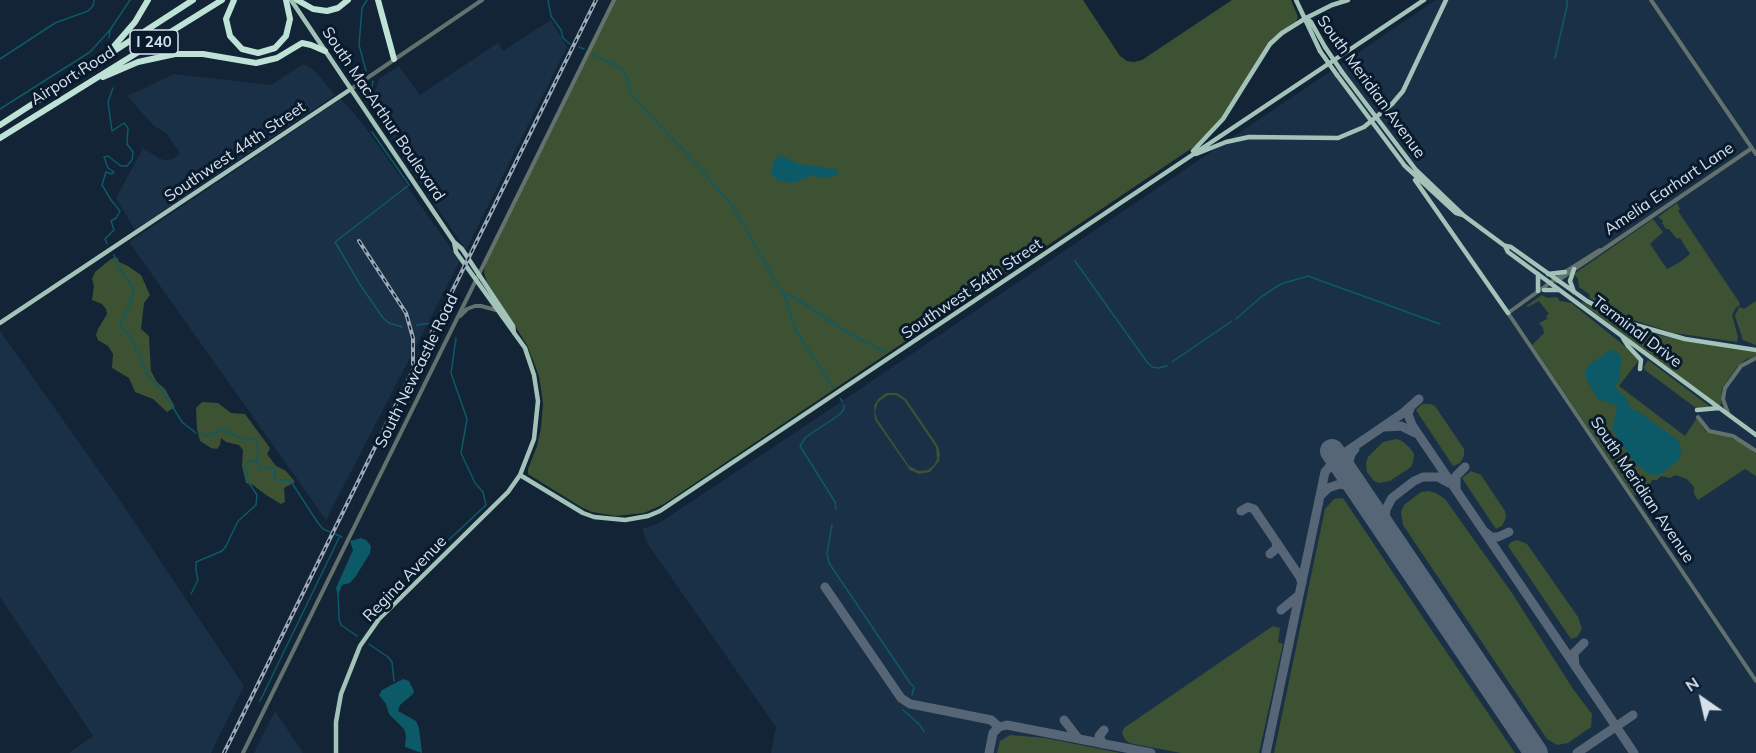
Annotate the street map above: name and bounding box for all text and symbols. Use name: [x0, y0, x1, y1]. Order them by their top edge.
street label: South Meridian Avenue: [1313, 12, 1429, 162]
street label: South MacArthur Boulevard: [317, 23, 449, 205]
road number: I 240: [130, 30, 178, 54]
street label: Airport Road: [27, 43, 119, 109]
street label: Southwest 44th Street: [161, 98, 309, 206]
street label: Amelia Earhart Lane: [1601, 139, 1737, 239]
street label: Southwest 54th Street: [898, 235, 1046, 343]
street label: South Newcastle Road: [371, 291, 463, 451]
street label: Terminal Drive: [1589, 292, 1685, 372]
street label: South Meridian Avenue: [1586, 413, 1698, 567]
street label: Regina Avenue: [359, 532, 451, 626]
north arrow: [1672, 669, 1732, 729]
text: N: [1681, 672, 1703, 696]

